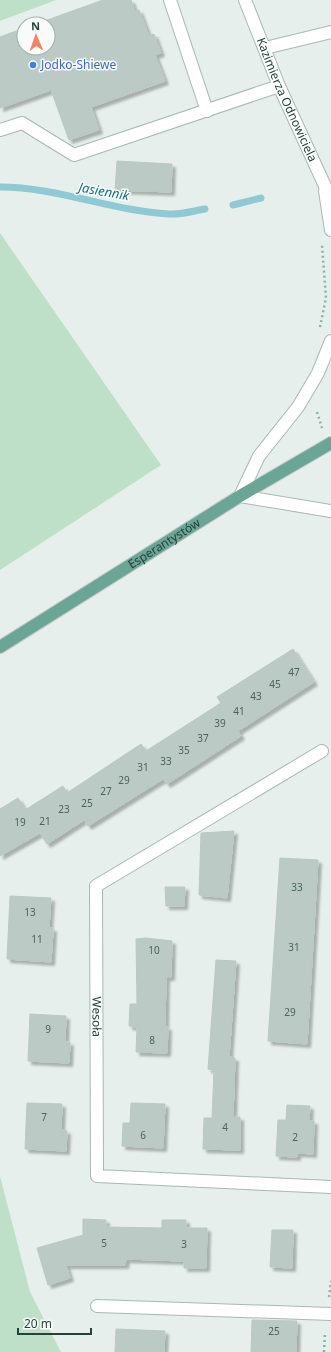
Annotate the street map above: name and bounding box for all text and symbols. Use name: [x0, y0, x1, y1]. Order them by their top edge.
north arrow: [16, 16, 56, 56]
text: N: [31, 18, 40, 33]
street label: Kazimierza Odnowiciela: [253, 35, 322, 164]
place label: Jodko-Shiewe: [40, 56, 117, 73]
marker: Jodko-Shiewe: [28, 60, 38, 70]
water label: Jasiennik: [74, 177, 131, 204]
street label: Esperantystów: [124, 514, 204, 572]
house number: 47: [288, 665, 300, 679]
house number: 45: [269, 677, 281, 691]
house number: 43: [250, 689, 262, 703]
house number: 41: [233, 704, 245, 718]
house number: 39: [214, 716, 226, 730]
house number: 37: [197, 731, 209, 745]
house number: 35: [178, 743, 190, 757]
house number: 33: [160, 754, 172, 768]
house number: 31: [137, 760, 149, 774]
house number: 29: [118, 773, 130, 787]
house number: 27: [100, 784, 112, 798]
house number: 25: [81, 796, 93, 810]
house number: 23: [58, 802, 70, 816]
house number: 21: [39, 814, 51, 828]
house number: 19: [14, 815, 26, 829]
house number: 33: [291, 880, 303, 894]
house number: 13: [24, 905, 36, 919]
house number: 11: [31, 932, 43, 946]
house number: 31: [288, 940, 300, 954]
house number: 10: [148, 943, 160, 957]
street label: Wesoła: [88, 996, 106, 1037]
house number: 29: [284, 1005, 296, 1019]
house number: 9: [45, 1022, 51, 1036]
house number: 8: [149, 1033, 155, 1047]
house number: 7: [41, 1110, 47, 1124]
house number: 4: [222, 1120, 228, 1134]
house number: 6: [140, 1128, 146, 1142]
house number: 2: [292, 1130, 298, 1144]
house number: 5: [101, 1236, 107, 1250]
house number: 3: [181, 1237, 187, 1251]
scale bar: [18, 1310, 91, 1336]
text: 20 m: [24, 1315, 52, 1332]
house number: 25: [268, 1324, 280, 1338]

